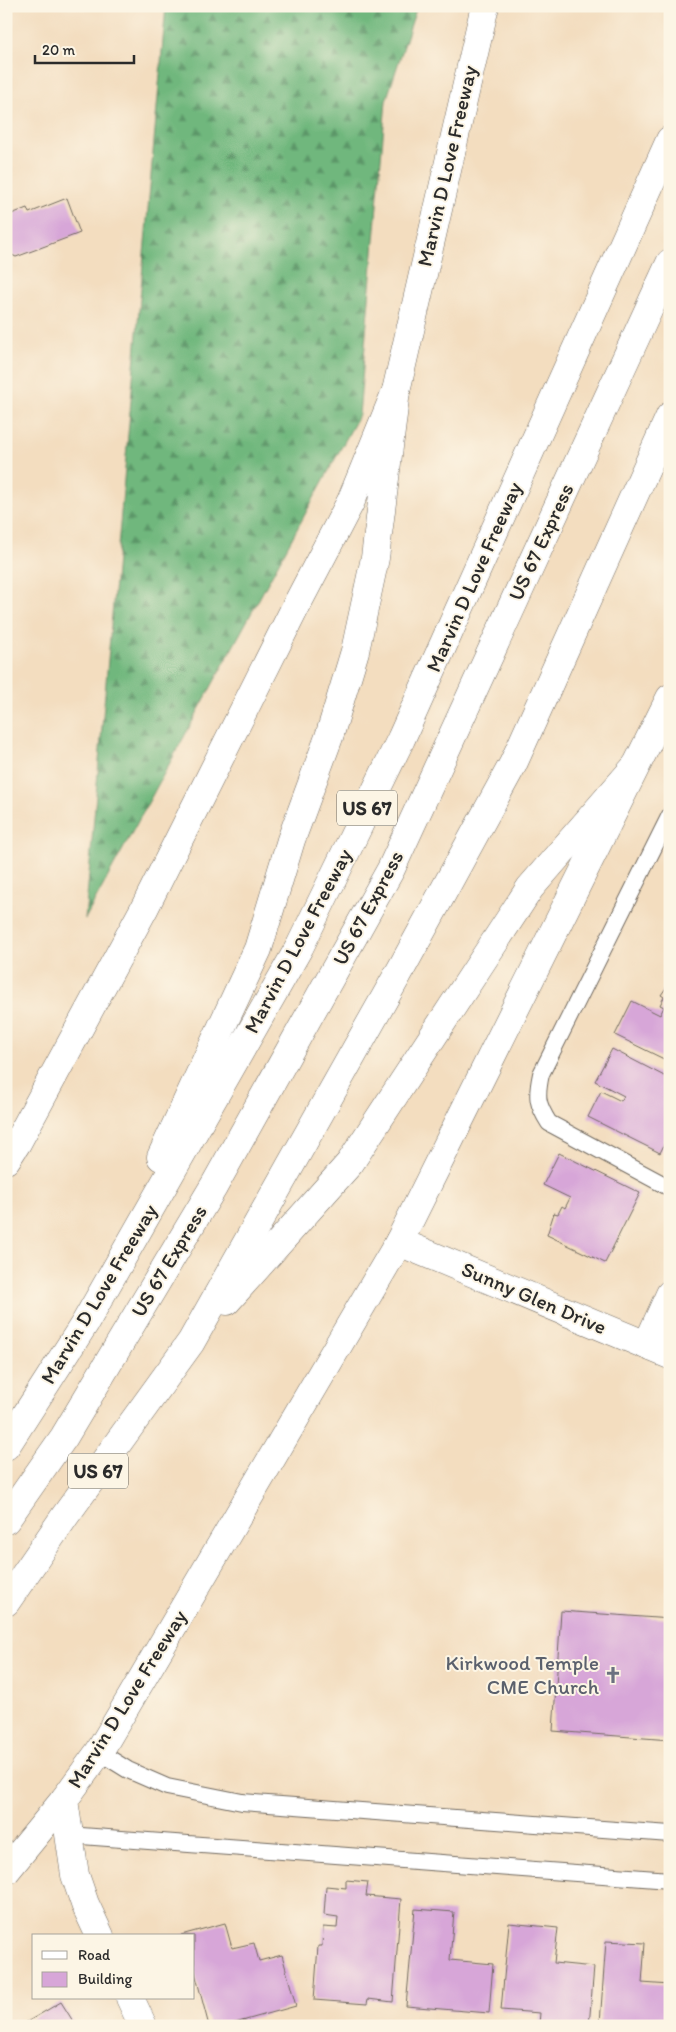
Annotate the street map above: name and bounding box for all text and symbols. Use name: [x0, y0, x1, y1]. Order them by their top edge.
scale bar: [35, 32, 134, 64]
text: 20 m: [42, 41, 76, 59]
street label: Marvin D Love Freeway: [411, 63, 482, 269]
street label: Marvin D Love Freeway: [420, 478, 527, 676]
street label: US 67 Express: [503, 479, 579, 604]
road number: US 67: [337, 790, 397, 826]
street label: Marvin D Love Freeway: [238, 844, 357, 1037]
street label: US 67 Express: [327, 846, 408, 969]
street label: Marvin D Love Freeway: [35, 1199, 162, 1388]
street label: US 67 Express: [125, 1200, 212, 1321]
street label: Sunny Glen Drive: [458, 1256, 610, 1339]
road number: US 67: [68, 1454, 128, 1488]
street label: Marvin D Love Freeway: [62, 1605, 192, 1792]
place label: Kirkwood Temple CME Church: [446, 1650, 600, 1699]
church icon: Kirkwood Temple CME Church: [603, 1665, 623, 1685]
legend: [32, 1934, 195, 2000]
text: Road: [78, 1946, 111, 1964]
text: Building: [78, 1970, 132, 1988]

